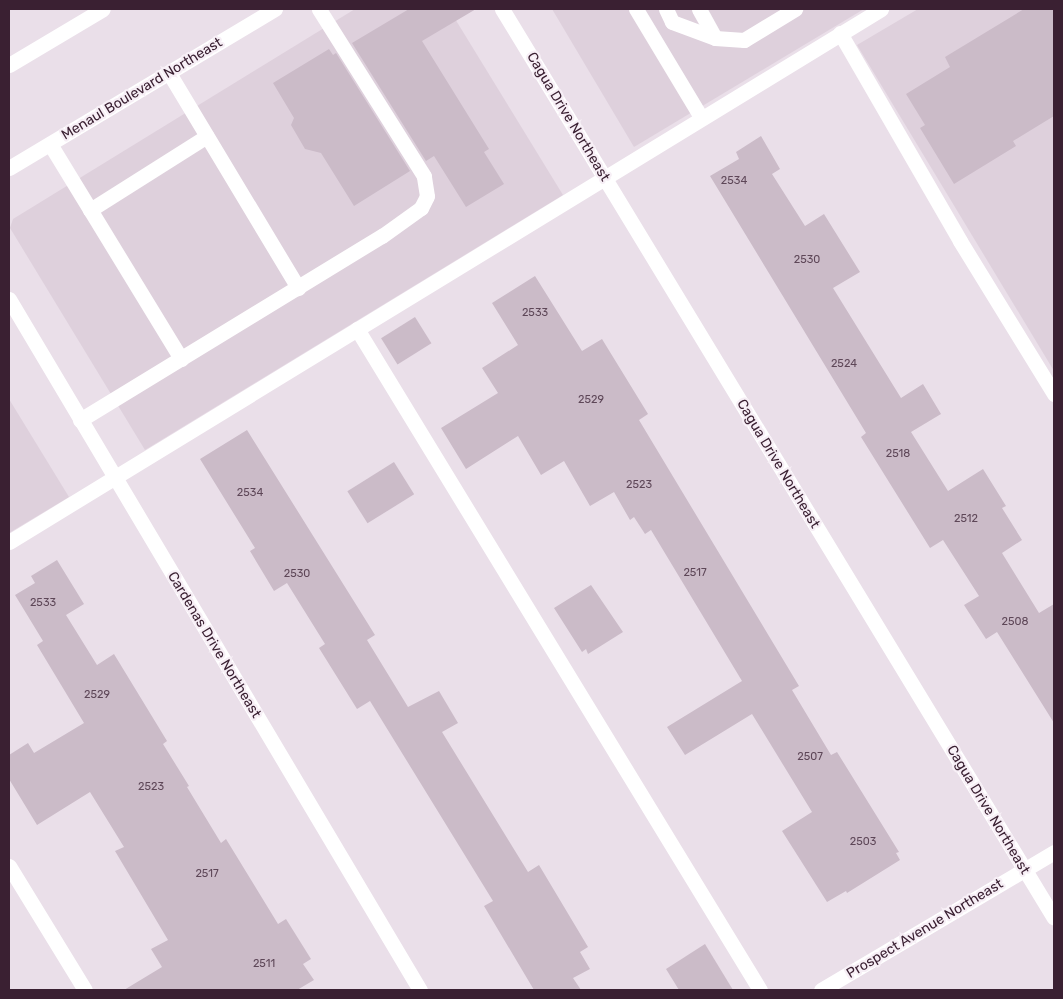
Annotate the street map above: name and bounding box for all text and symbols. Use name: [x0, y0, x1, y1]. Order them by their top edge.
street label: Menaul Boulevard Northeast: [59, 34, 225, 144]
street label: Cagua Drive Northeast: [523, 50, 613, 184]
house number: 2534: [721, 174, 747, 188]
house number: 2530: [794, 253, 820, 267]
house number: 2533: [522, 306, 548, 320]
house number: 2524: [831, 357, 857, 371]
house number: 2529: [578, 393, 604, 407]
street label: Cagua Drive Northeast: [733, 397, 823, 531]
house number: 2518: [886, 447, 910, 461]
house number: 2523: [626, 478, 652, 492]
house number: 2534: [237, 486, 263, 500]
house number: 2512: [954, 512, 978, 526]
house number: 2517: [683, 566, 707, 580]
house number: 2530: [284, 567, 310, 581]
street label: Cardenas Drive Northeast: [164, 569, 264, 721]
house number: 2533: [30, 596, 56, 610]
house number: 2508: [1002, 615, 1028, 629]
house number: 2529: [84, 688, 110, 702]
street label: Cagua Drive Northeast: [943, 743, 1033, 877]
house number: 2507: [797, 750, 823, 764]
house number: 2523: [138, 780, 164, 794]
house number: 2503: [850, 835, 876, 849]
house number: 2517: [195, 867, 219, 881]
street label: Prospect Avenue Northeast: [844, 875, 1006, 983]
house number: 2511: [253, 957, 275, 971]

